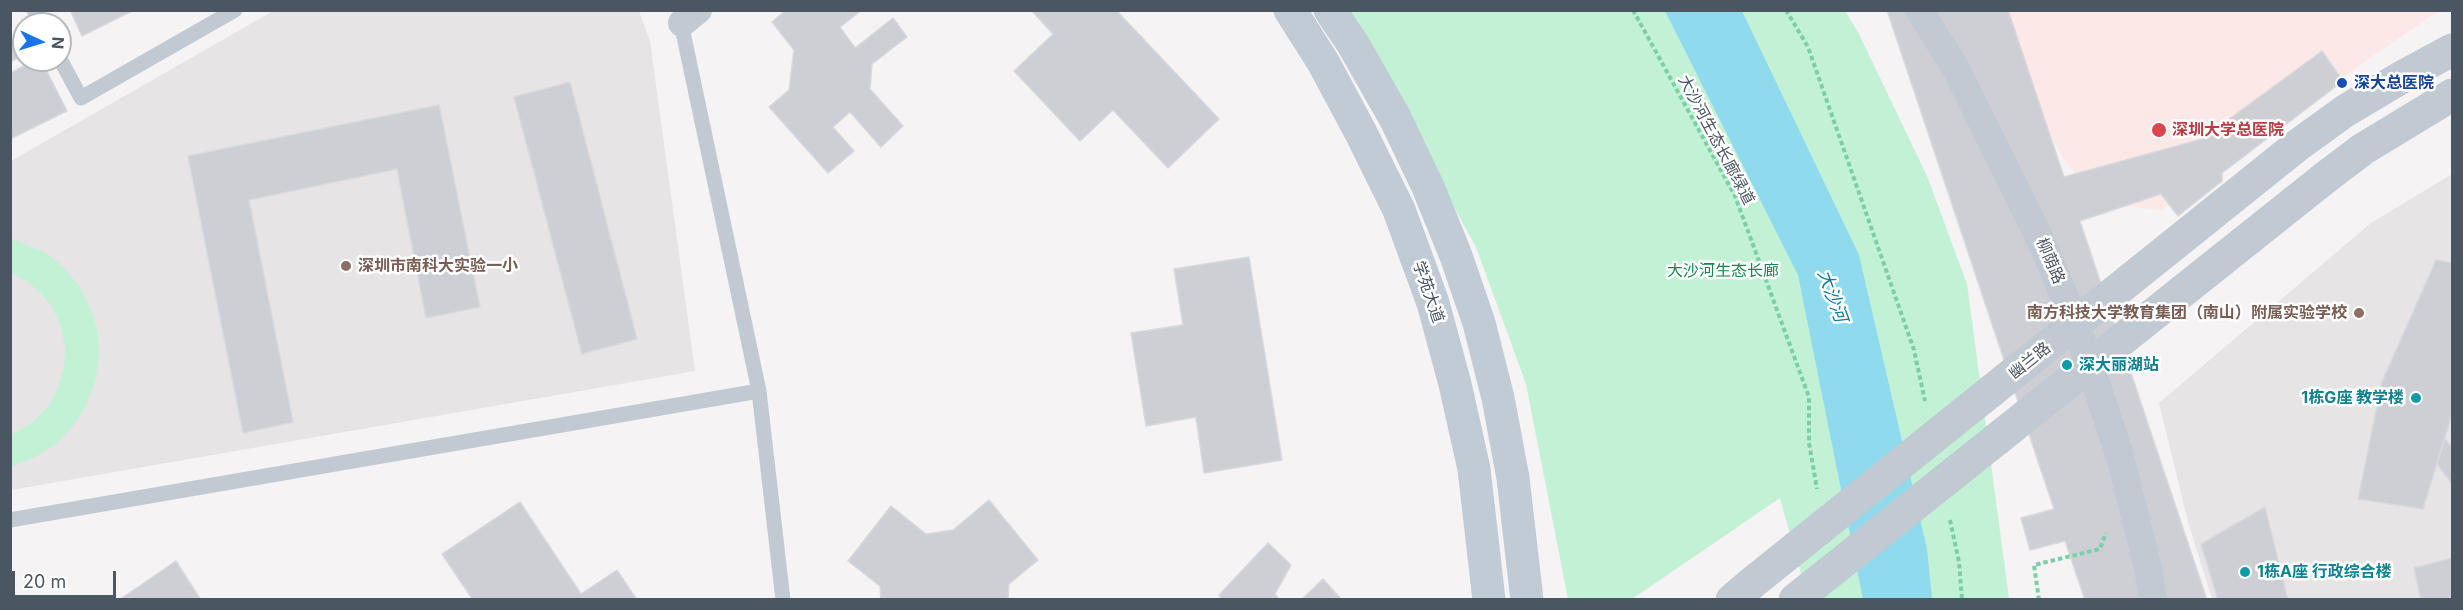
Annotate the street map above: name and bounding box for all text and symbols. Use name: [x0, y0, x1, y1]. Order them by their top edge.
north arrow: [12, 12, 72, 72]
text: N: [48, 36, 68, 50]
street label: 大沙河生态长廊绿道: [1674, 72, 1758, 208]
place label: 深大总医院: [2354, 73, 2434, 93]
marker: 深大总医院: [2335, 76, 2349, 90]
place label: 深圳大学总医院: [2172, 120, 2284, 140]
marker: 深圳大学总医院: [2150, 121, 2168, 139]
street label: 柳荫路: [2032, 235, 2068, 287]
place label: 深圳市南科大实验一小: [358, 256, 518, 276]
marker: 深圳市南科大实验一小: [339, 259, 353, 273]
street label: 学苑大道: [1409, 259, 1447, 325]
park label: 大沙河生态长廊: [1667, 261, 1779, 281]
water label: 大沙河: [1813, 267, 1851, 325]
place label: 南方科技大学教育集团（南山）附属实验学校: [2027, 303, 2347, 323]
marker: 南方科技大学教育集团（南山）附属实验学校: [2352, 306, 2366, 320]
street label: 幽兰路: [2005, 338, 2055, 384]
place label: 深大丽湖站: [2079, 355, 2159, 375]
marker: 深大丽湖站: [2060, 358, 2074, 372]
place label: 1栋G座 教学楼: [2301, 388, 2404, 408]
marker: 1栋G座 教学楼: [2409, 391, 2423, 405]
scale bar: [15, 559, 118, 597]
place label: 1栋A座 行政综合楼: [2257, 562, 2392, 582]
marker: 1栋A座 行政综合楼: [2238, 565, 2252, 579]
text: 20 m: [23, 571, 66, 592]

